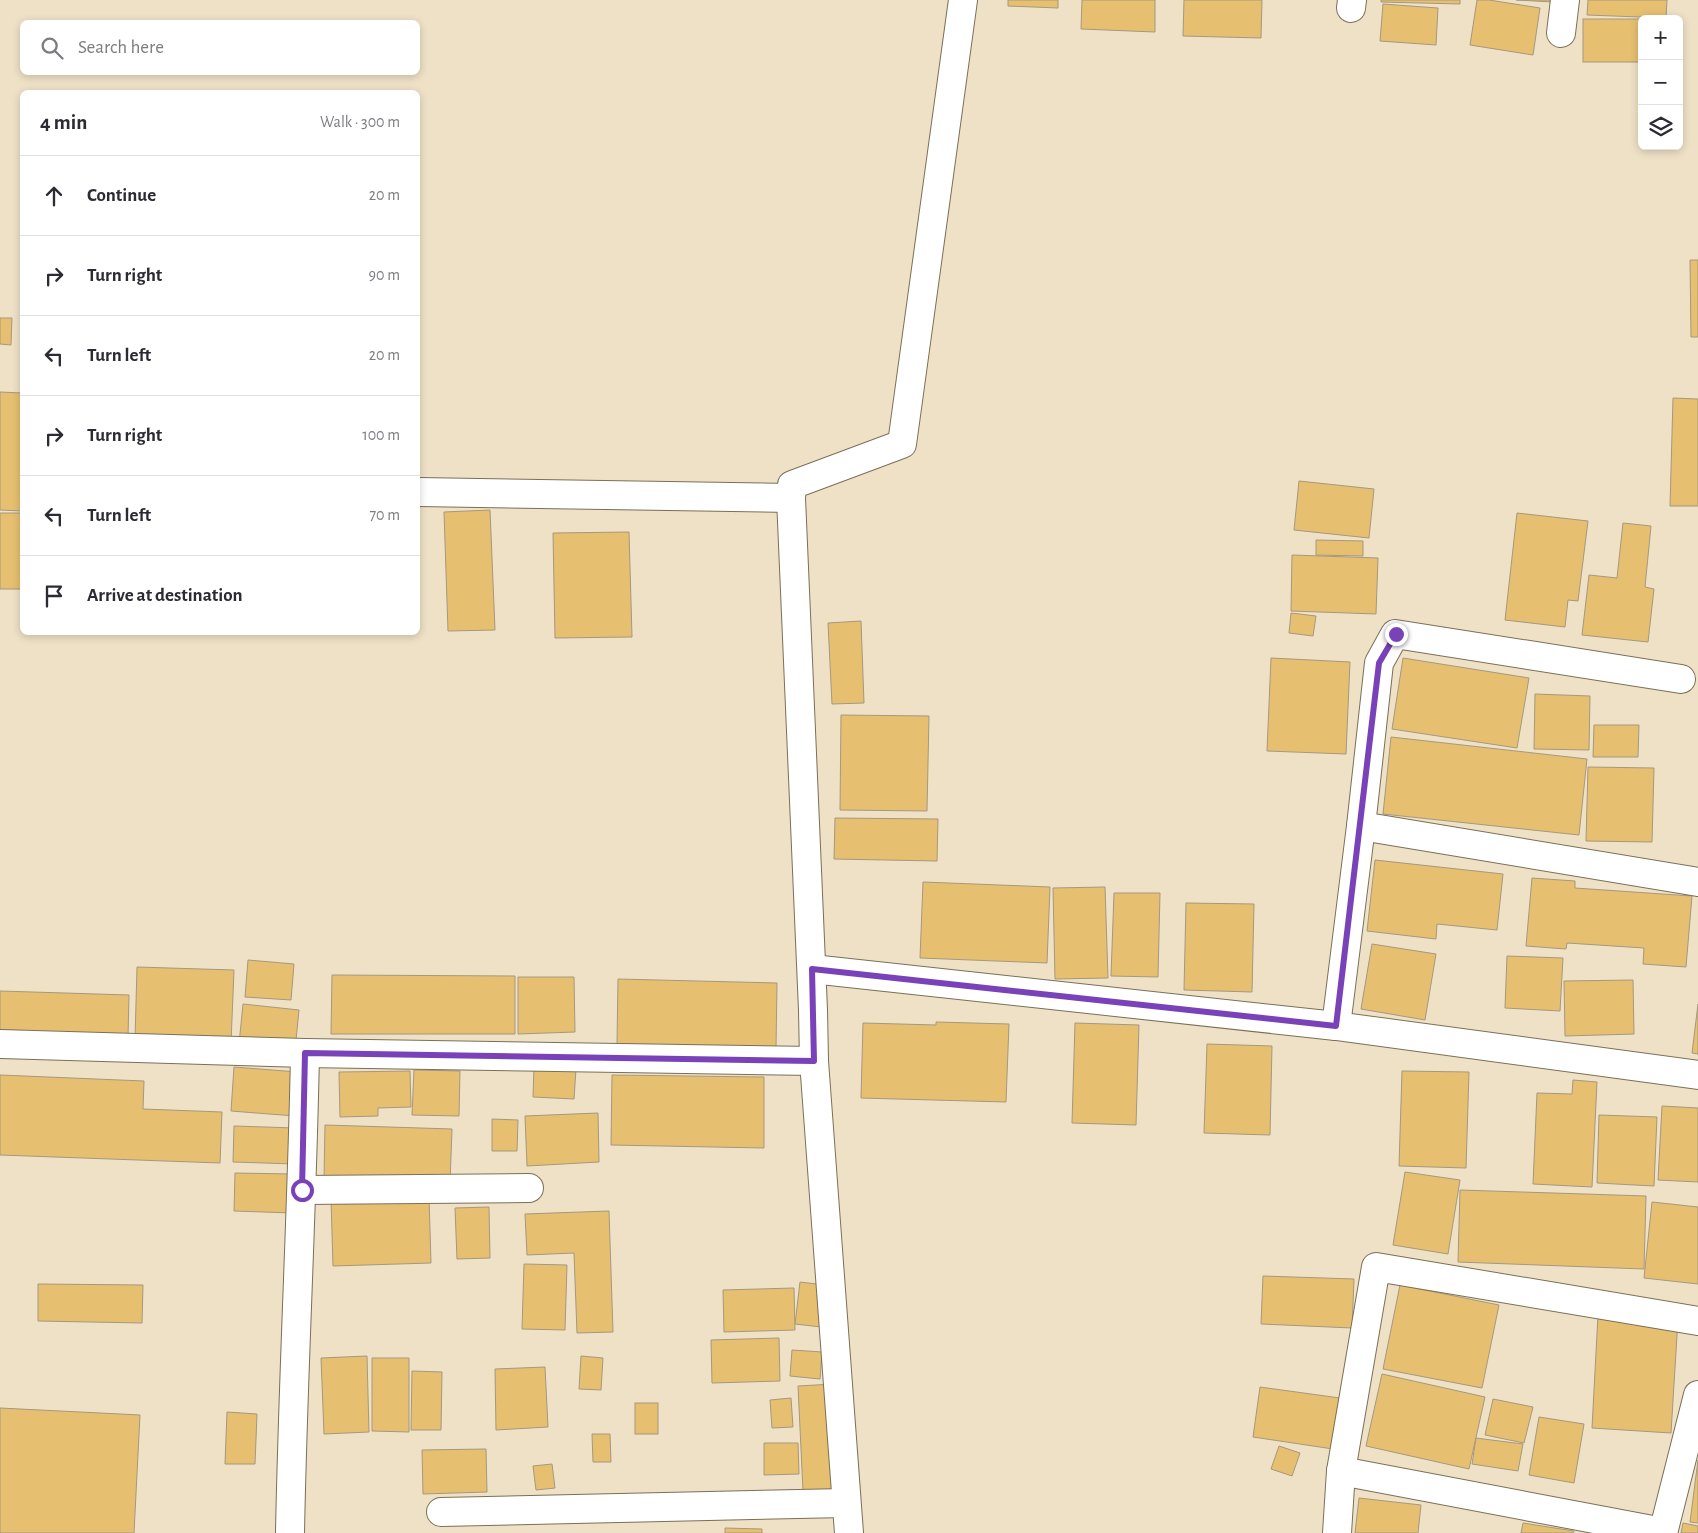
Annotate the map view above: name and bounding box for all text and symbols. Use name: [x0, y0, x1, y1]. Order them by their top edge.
map controls: [1638, 15, 1683, 150]
button: +: [1638, 15, 1683, 60]
search box: [20, 20, 420, 75]
icon: search: [38, 34, 66, 62]
text: Search here: [78, 38, 164, 57]
button: −: [1638, 60, 1683, 105]
button: layers: [1638, 105, 1683, 150]
text: 4 min: [40, 112, 87, 133]
text: Walk · 300 m: [320, 114, 400, 130]
icon: ahead: [40, 182, 68, 210]
text: Continue: [87, 186, 156, 205]
text: 20 m: [369, 187, 400, 203]
icon: right: [40, 262, 68, 290]
text: Turn right: [87, 266, 162, 285]
text: 90 m: [369, 267, 400, 283]
icon: left: [40, 342, 68, 370]
text: Turn left: [87, 346, 151, 365]
text: 20 m: [369, 347, 400, 363]
icon: right: [40, 422, 68, 450]
text: Turn right: [87, 426, 162, 445]
text: 100 m: [362, 427, 400, 443]
icon: left: [40, 502, 68, 530]
text: Turn left: [87, 506, 151, 525]
text: 70 m: [369, 507, 400, 523]
icon: arrive: [40, 582, 68, 610]
text: Arrive at destination: [87, 586, 243, 605]
route end: [1385, 623, 1408, 646]
route start: [291, 1179, 314, 1202]

